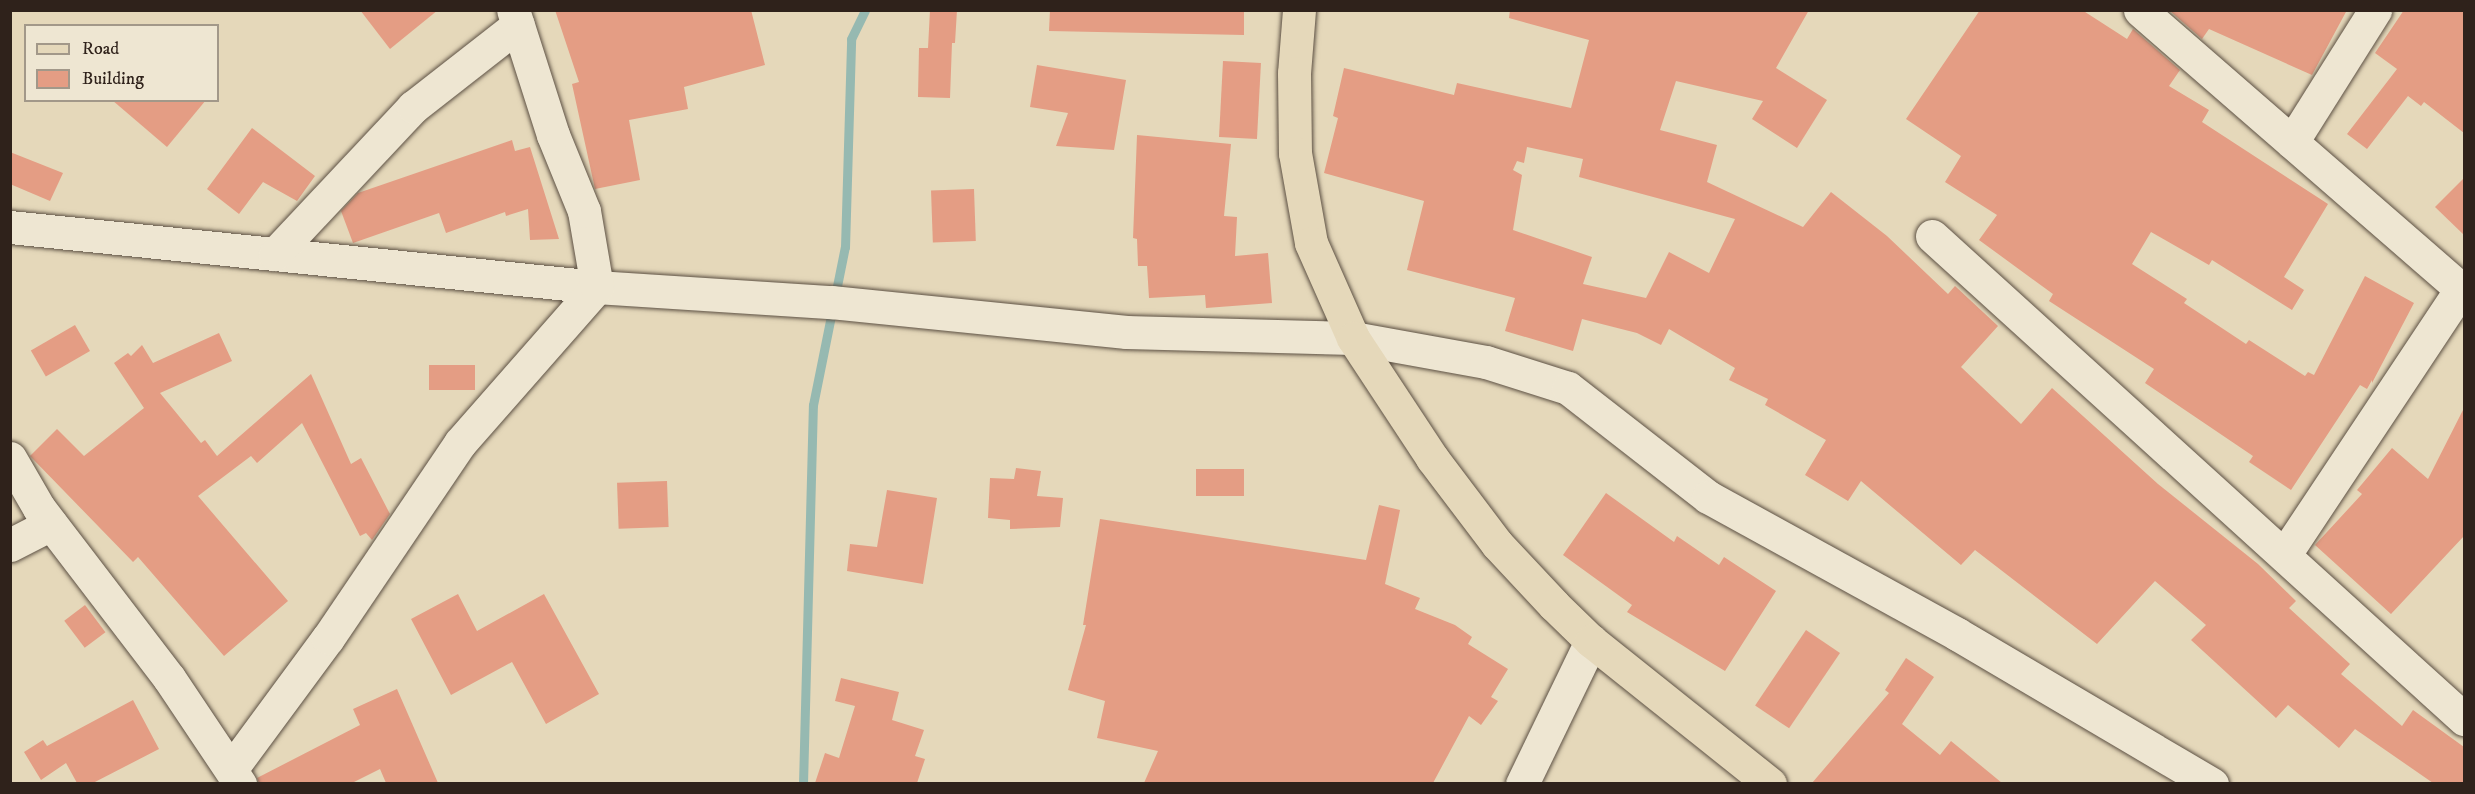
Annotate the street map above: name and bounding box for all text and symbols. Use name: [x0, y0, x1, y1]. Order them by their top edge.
legend: [24, 24, 219, 102]
text: Road: [82, 38, 119, 60]
text: Building: [82, 68, 144, 90]

